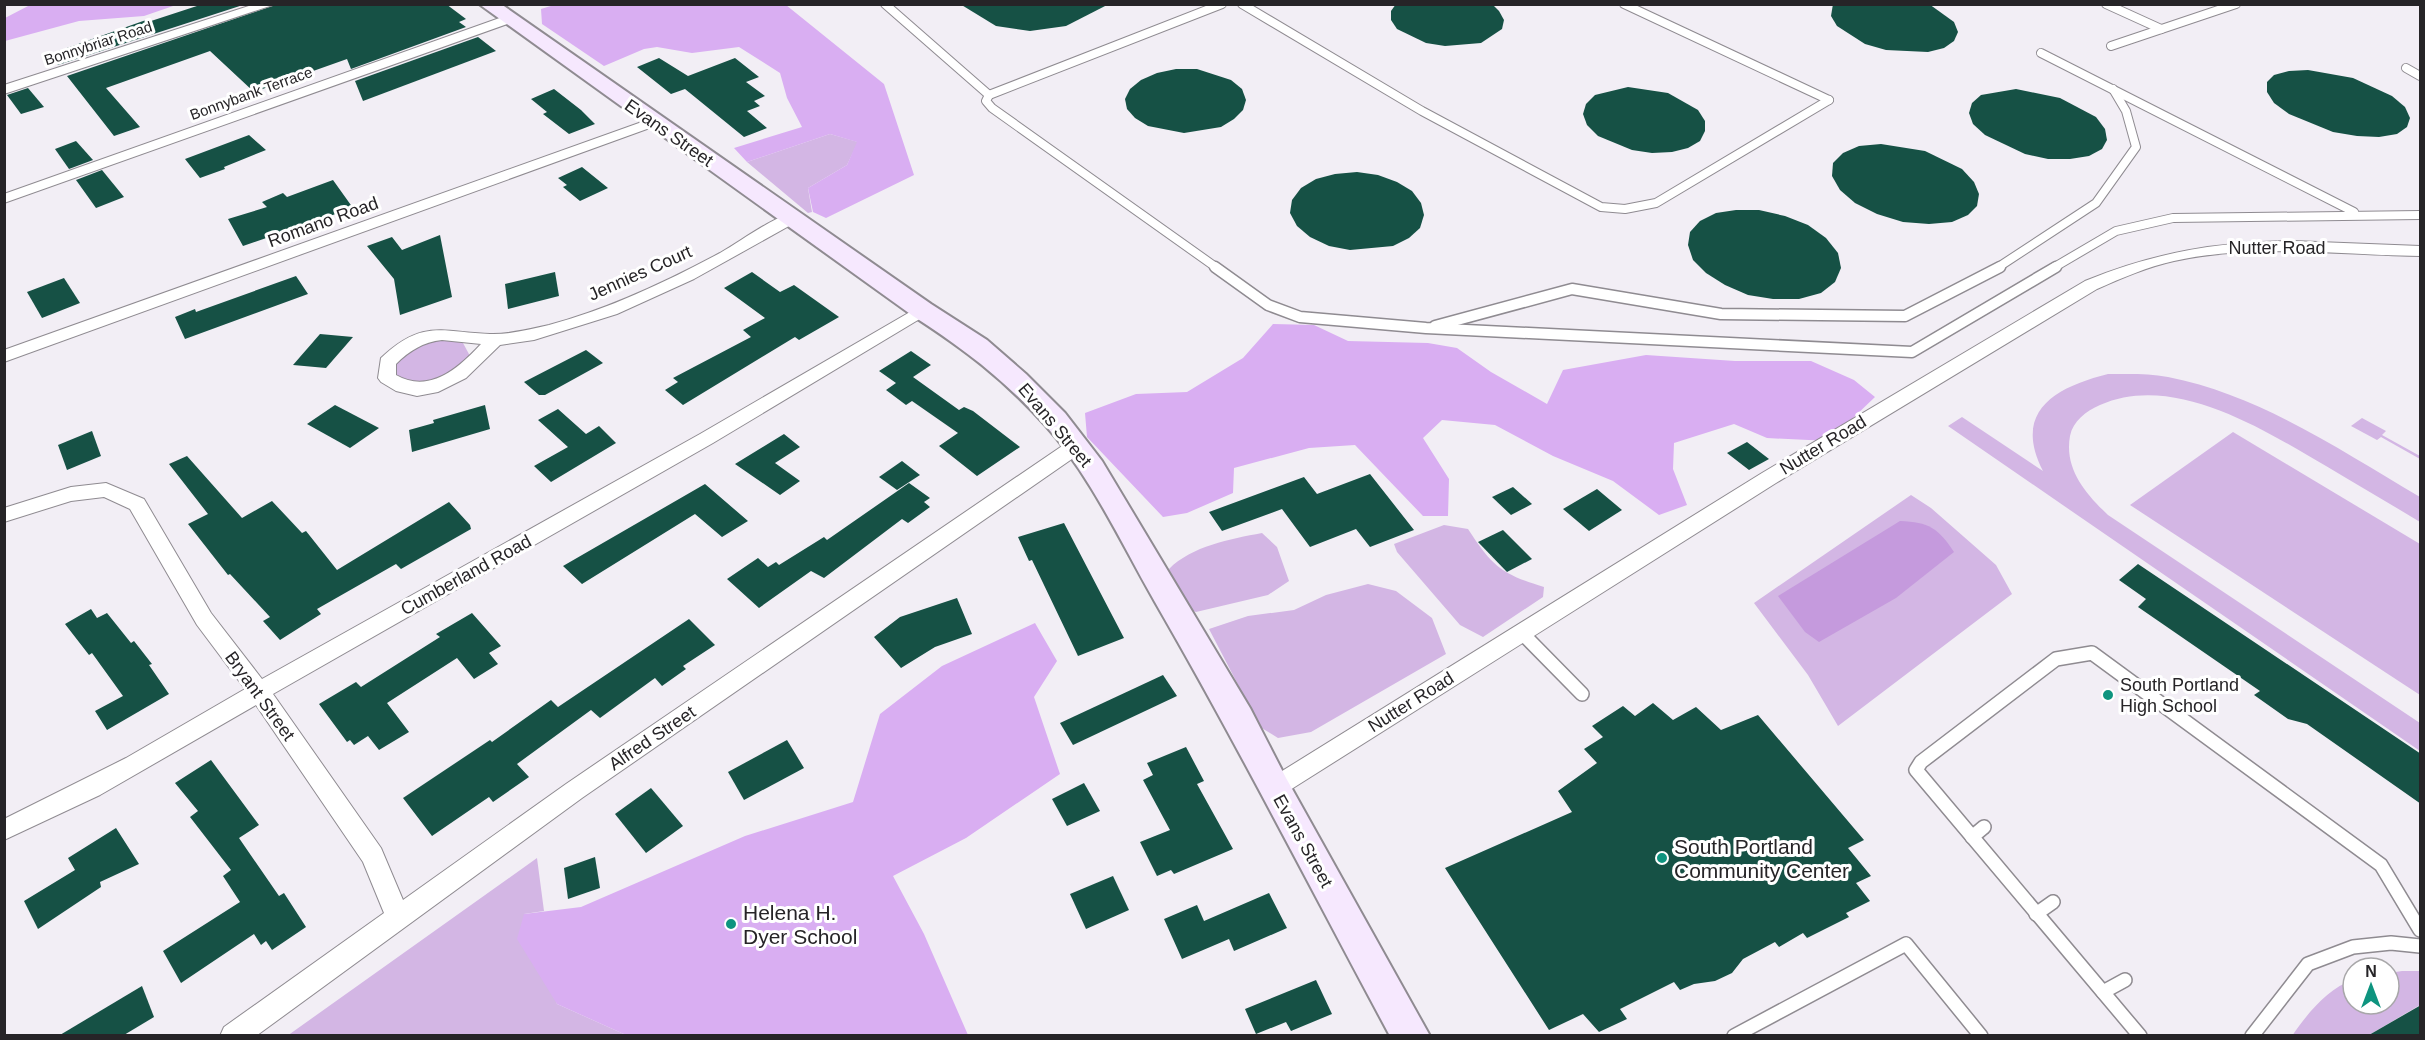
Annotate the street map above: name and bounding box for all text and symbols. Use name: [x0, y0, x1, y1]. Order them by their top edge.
street label: Bonnybriar Road: [42, 18, 154, 68]
street label: Bonnybank Terrace: [187, 63, 315, 123]
street label: Evans Street: [621, 95, 717, 171]
street label: Romano Road: [265, 193, 381, 251]
street label: Nutter Road: [2228, 238, 2326, 258]
street label: Jennies Court: [585, 241, 695, 305]
street label: Evans Street: [1014, 379, 1096, 471]
street label: Nutter Road: [1776, 411, 1870, 479]
street label: Cumberland Road: [397, 531, 535, 619]
street label: Bryant Street: [221, 648, 299, 744]
street label: Nutter Road: [1365, 668, 1457, 736]
place label: South Portland High School: [2120, 675, 2239, 716]
marker: South Portland High School: [2101, 688, 2115, 702]
street label: Alfred Street: [605, 702, 699, 774]
street label: Evans Street: [1269, 791, 1337, 891]
place label: South Portland Community Center: [1674, 835, 1849, 882]
marker: South Portland Community Center: [1655, 851, 1669, 865]
place label: Helena H. Dyer School: [743, 901, 857, 948]
marker: Helena H. Dyer School: [724, 917, 738, 931]
north arrow: [2341, 956, 2401, 1016]
text: N: [2365, 963, 2377, 980]

